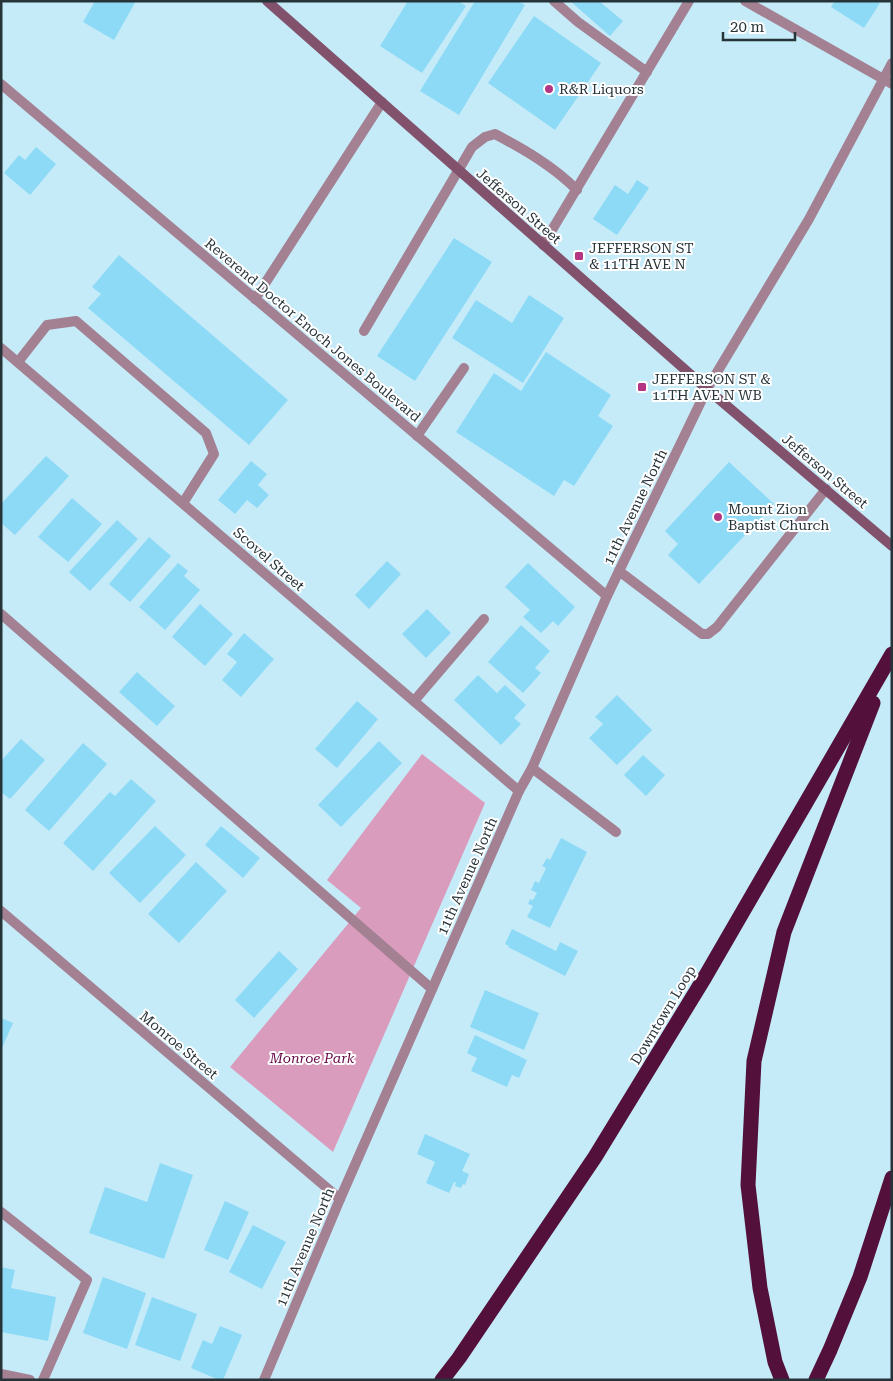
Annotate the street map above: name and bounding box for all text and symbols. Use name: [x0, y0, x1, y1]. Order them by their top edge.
scale bar: [723, 10, 796, 42]
text: 20 m: [730, 18, 765, 36]
place label: R&R Liquors: [559, 81, 644, 97]
marker: R&R Liquors: [543, 83, 555, 95]
street label: Jefferson Street: [473, 165, 565, 247]
street label: Reverend Doctor Enoch Jones Boulevard: [202, 235, 424, 425]
place label: JEFFERSON ST & 11TH AVE N: [589, 240, 694, 272]
marker: JEFFERSON ST & 11TH AVE N: [573, 250, 585, 262]
place label: JEFFERSON ST & 11TH AVE N WB: [652, 371, 771, 403]
marker: JEFFERSON ST & 11TH AVE N WB: [636, 381, 648, 393]
street label: Jefferson Street: [779, 431, 871, 511]
street label: 11th Avenue North: [600, 446, 670, 568]
place label: Mount Zion Baptist Church: [728, 501, 829, 533]
marker: Mount Zion Baptist Church: [712, 511, 724, 523]
street label: Scovel Street: [230, 524, 308, 594]
street label: 11th Avenue North: [434, 815, 500, 937]
street label: Downtown Loop: [627, 963, 699, 1067]
street label: Monroe Street: [137, 1008, 221, 1082]
park label: Monroe Park: [269, 1050, 355, 1066]
street label: 11th Avenue North: [273, 1185, 337, 1309]

